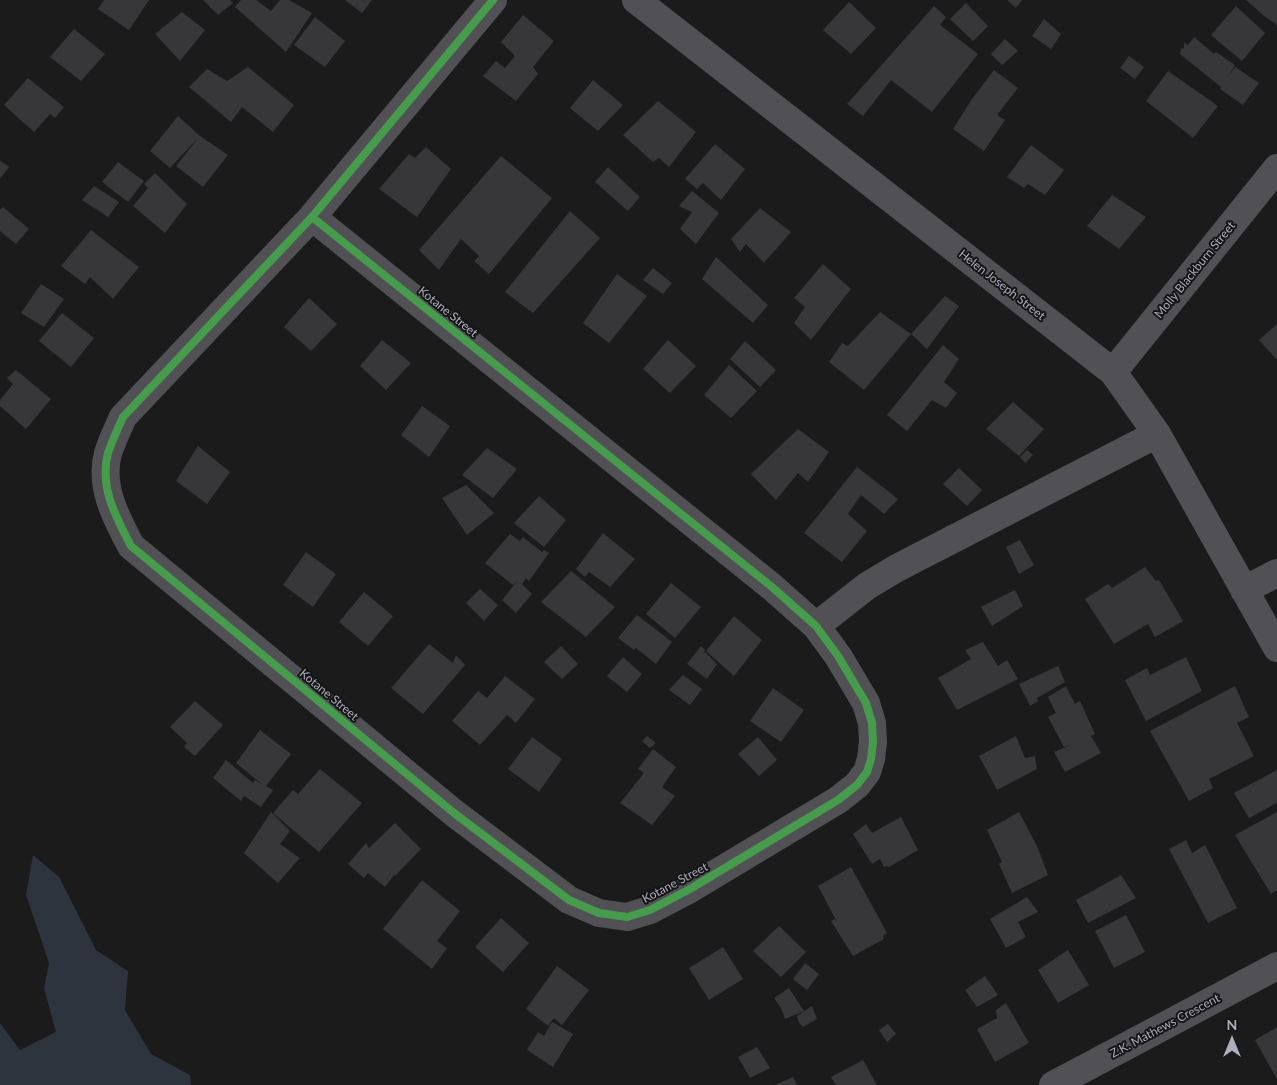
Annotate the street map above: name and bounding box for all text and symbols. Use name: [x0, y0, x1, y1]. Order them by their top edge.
street label: Molly Blackburn Street: [1152, 219, 1238, 321]
street label: Helen Joseph Street: [956, 247, 1048, 323]
street label: Kotane Street: [415, 284, 481, 340]
street label: Kotane Street: [297, 666, 361, 724]
street label: Kotane Street: [640, 860, 710, 906]
street label: Z.K. Mathews Crescent: [1108, 991, 1222, 1061]
north arrow: [1207, 1015, 1257, 1065]
text: N: [1227, 1016, 1237, 1033]

